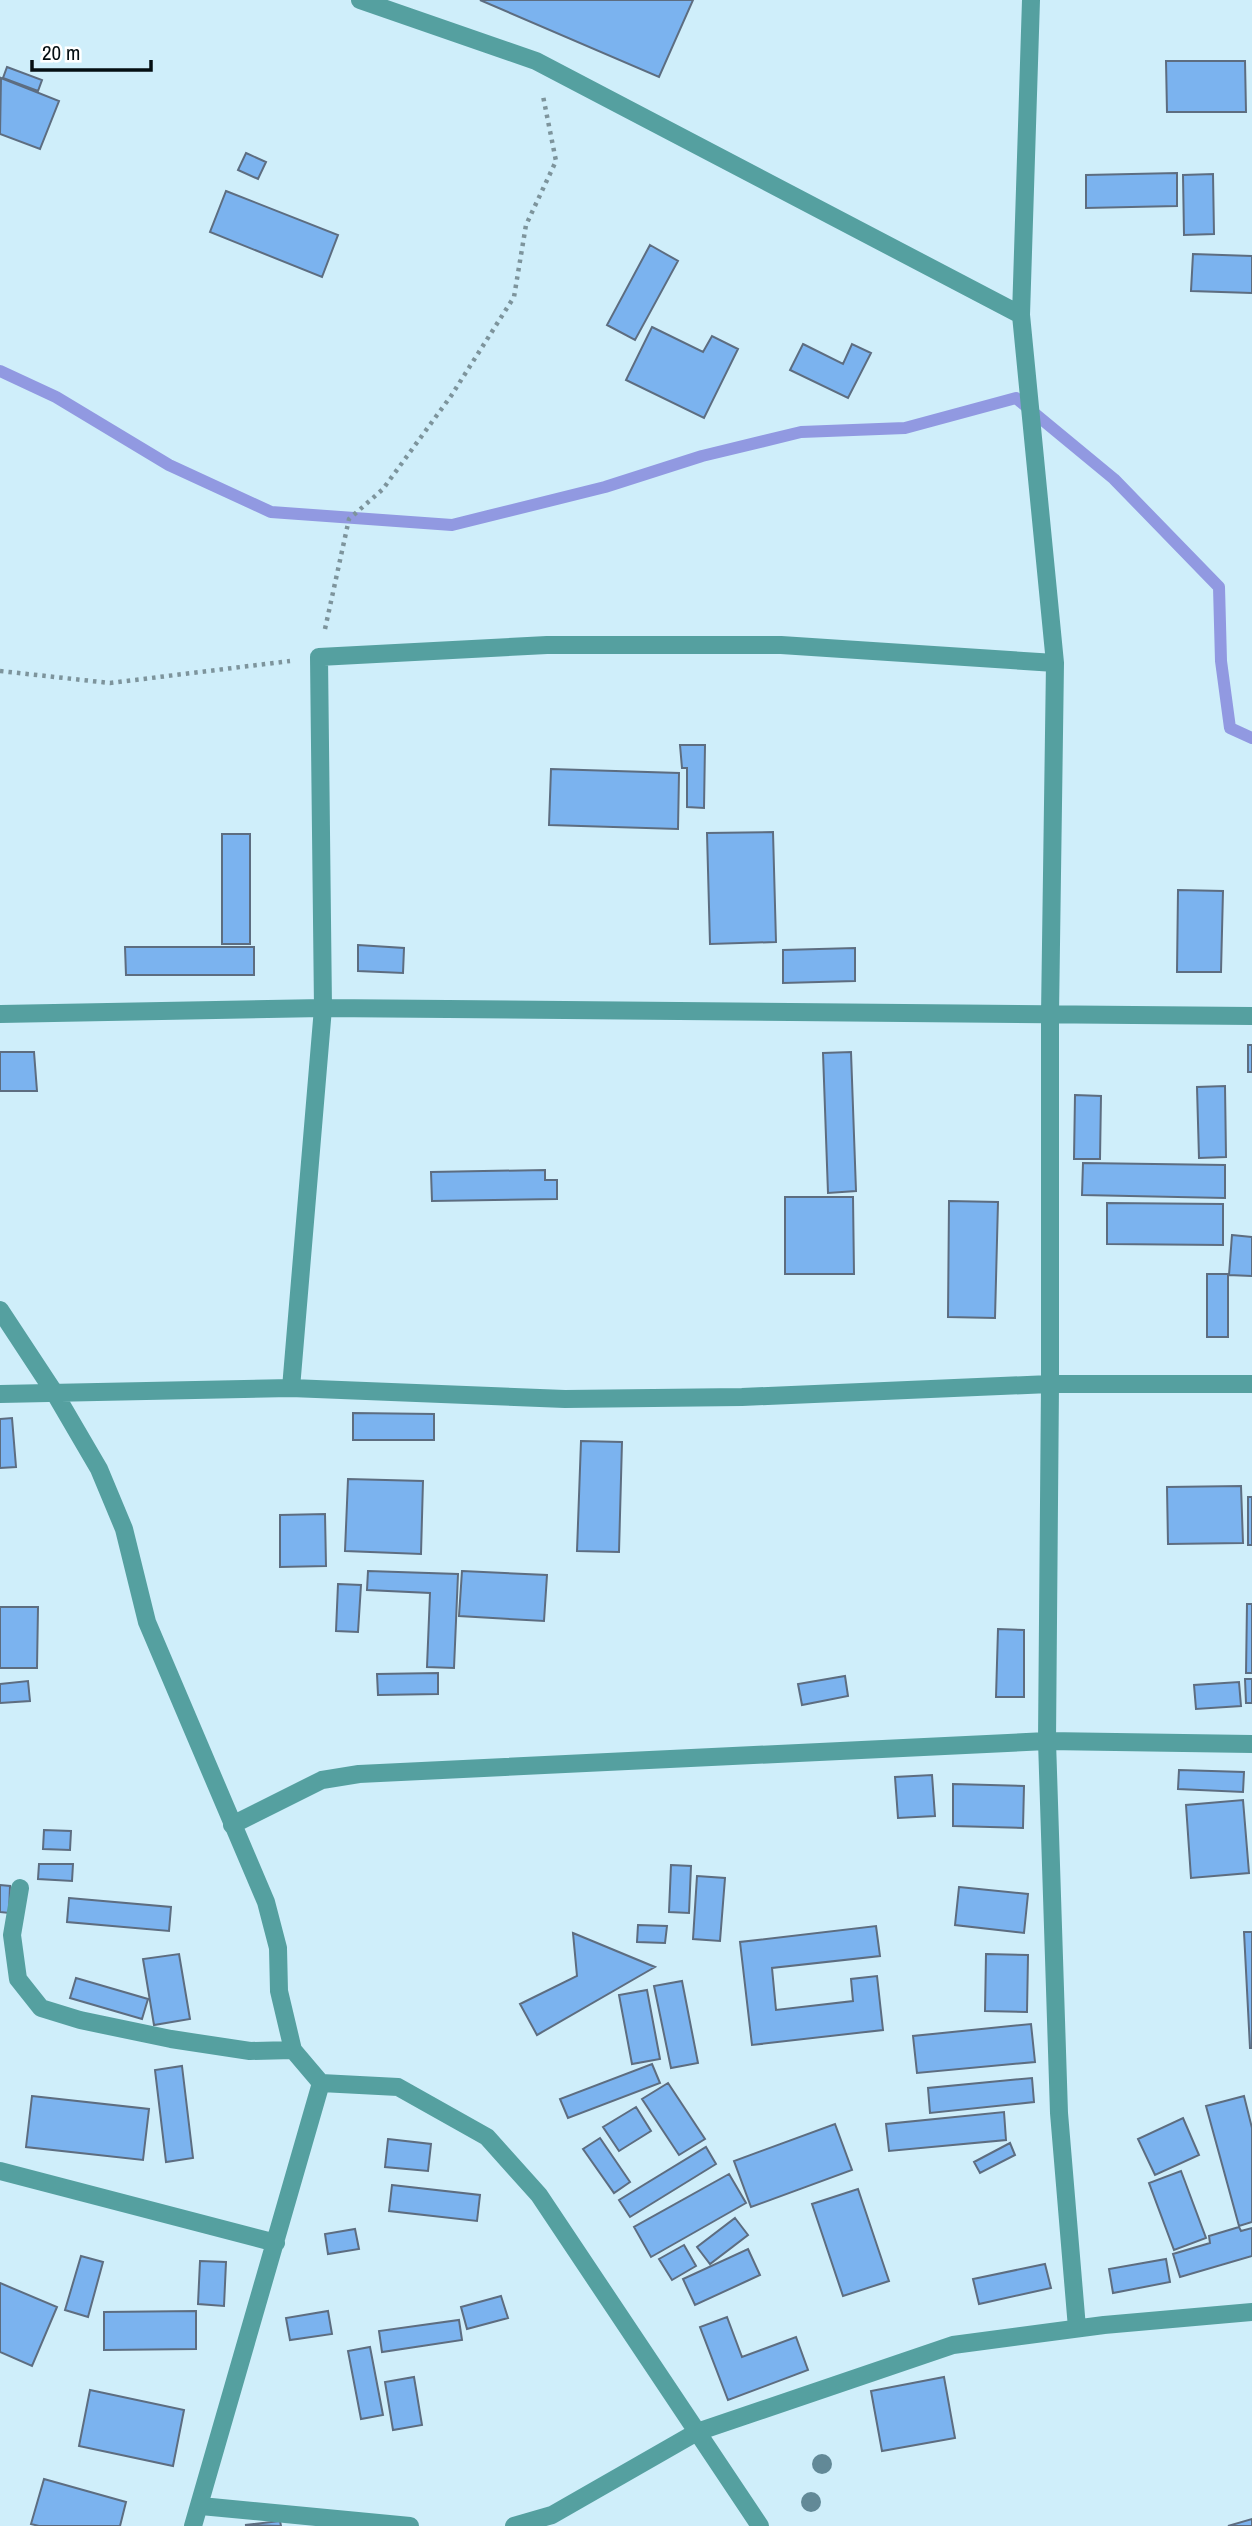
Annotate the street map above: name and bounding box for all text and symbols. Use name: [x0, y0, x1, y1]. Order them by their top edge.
scale bar: [32, 28, 150, 72]
text: 20 m: [42, 38, 80, 67]

